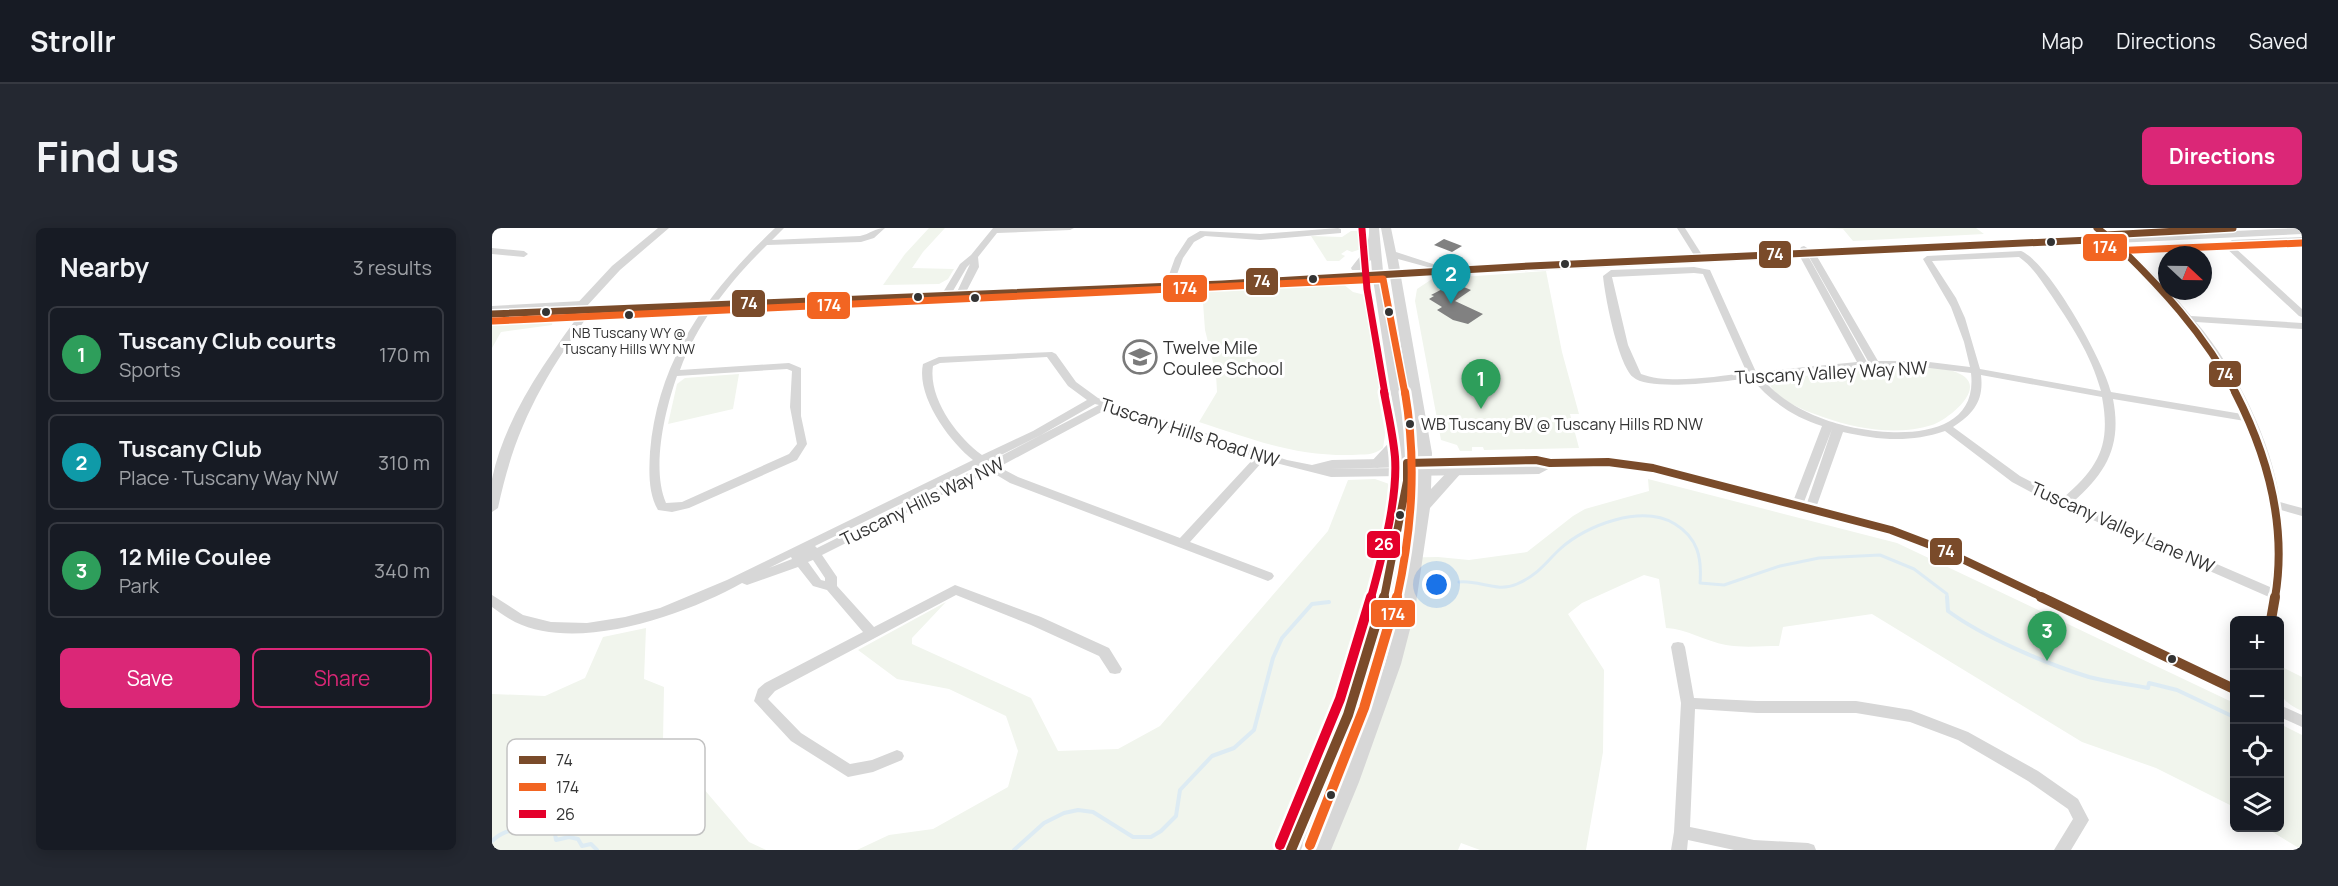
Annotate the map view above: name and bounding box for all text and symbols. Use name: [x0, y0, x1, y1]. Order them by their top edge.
text: Strollr: [30, 22, 116, 60]
text: Map: [2042, 27, 2083, 55]
text: Directions: [2116, 27, 2216, 55]
text: Saved: [2249, 27, 2308, 55]
text: Find us: [36, 127, 179, 185]
button: Directions: [2142, 127, 2302, 185]
line badge: 174: [2082, 233, 2128, 262]
unlabelled marker: [2045, 236, 2057, 248]
text: 174: [2093, 236, 2117, 258]
line badge: 74: [1758, 240, 1792, 269]
text: 74: [1766, 243, 1784, 265]
north arrow: [2158, 246, 2212, 300]
text: Nearby: [60, 249, 149, 285]
text: 3 results: [353, 254, 432, 281]
pin: 2: [1432, 254, 1470, 304]
unlabelled marker: [1559, 258, 1571, 270]
line badge: 74: [1245, 267, 1279, 296]
text: 74: [1253, 270, 1271, 292]
unlabelled marker: [1307, 273, 1319, 285]
line badge: 174: [1162, 274, 1208, 303]
text: 174: [1173, 277, 1197, 299]
line badge: 74: [731, 289, 766, 318]
line badge: 174: [806, 291, 851, 320]
unlabelled marker: [912, 291, 924, 303]
text: 74: [740, 292, 758, 314]
unlabelled marker: [969, 292, 981, 304]
text: 174: [817, 294, 841, 316]
unlabelled marker: [540, 306, 552, 318]
unlabelled marker: [1383, 306, 1395, 318]
marker: NB Tuscany WY @ Tuscany Hills WY NW: [623, 309, 635, 321]
place label: NB Tuscany WY @ Tuscany Hills WY NW: [563, 323, 695, 358]
text: Tuscany Club courts: [119, 326, 336, 356]
place label: Twelve Mile Coulee School: [1163, 335, 1283, 380]
school or university icon: Twelve Mile Coulee School: [1122, 339, 1158, 375]
text: 1: [77, 341, 86, 368]
text: 170 m: [379, 341, 430, 368]
street label: Tuscany Valley Way NW: [1734, 355, 1928, 389]
text: Sports: [119, 356, 181, 383]
pin: 1: [1462, 360, 1500, 409]
line badge: 74: [2208, 360, 2242, 388]
text: 74: [2216, 363, 2234, 385]
street label: Tuscany Hills Road NW: [1098, 392, 1283, 472]
place label: WB Tuscany BV @ Tuscany Hills RD NW: [1421, 413, 1703, 435]
marker: WB Tuscany BV @ Tuscany Hills RD NW: [1404, 418, 1416, 430]
text: Tuscany Club: [119, 434, 262, 464]
text: 2: [76, 449, 87, 476]
text: 310 m: [378, 449, 430, 476]
street label: Tuscany Hills Way NW: [836, 451, 1008, 551]
text: Place · Tuscany Way NW: [119, 464, 339, 491]
street label: Tuscany Valley Lane NW: [2028, 476, 2219, 578]
unlabelled marker: [1394, 509, 1406, 521]
line badge: 26: [1366, 530, 1401, 559]
text: 26: [1374, 533, 1394, 555]
line badge: 74: [1929, 537, 1963, 566]
text: 74: [1937, 540, 1955, 562]
text: 12 Mile Coulee: [119, 542, 271, 572]
text: 3: [76, 557, 87, 584]
text: 340 m: [374, 557, 430, 584]
your location: [1422, 570, 1451, 599]
text: Park: [119, 572, 159, 599]
line badge: 174: [1370, 599, 1416, 628]
text: 174: [1381, 603, 1405, 625]
pin: 3: [2028, 612, 2066, 661]
map controls: [2230, 616, 2284, 832]
button: +: [2230, 616, 2284, 670]
button: Save: [60, 648, 240, 708]
button: Share: [252, 648, 432, 708]
unlabelled marker: [2166, 653, 2178, 665]
button: −: [2230, 670, 2284, 724]
button: locate: [2230, 724, 2284, 778]
legend: [507, 739, 705, 835]
text: 74: [556, 749, 573, 771]
text: 174: [556, 776, 579, 798]
button: layers: [2230, 778, 2284, 832]
unlabelled marker: [1325, 789, 1337, 801]
text: 26: [556, 803, 575, 825]

